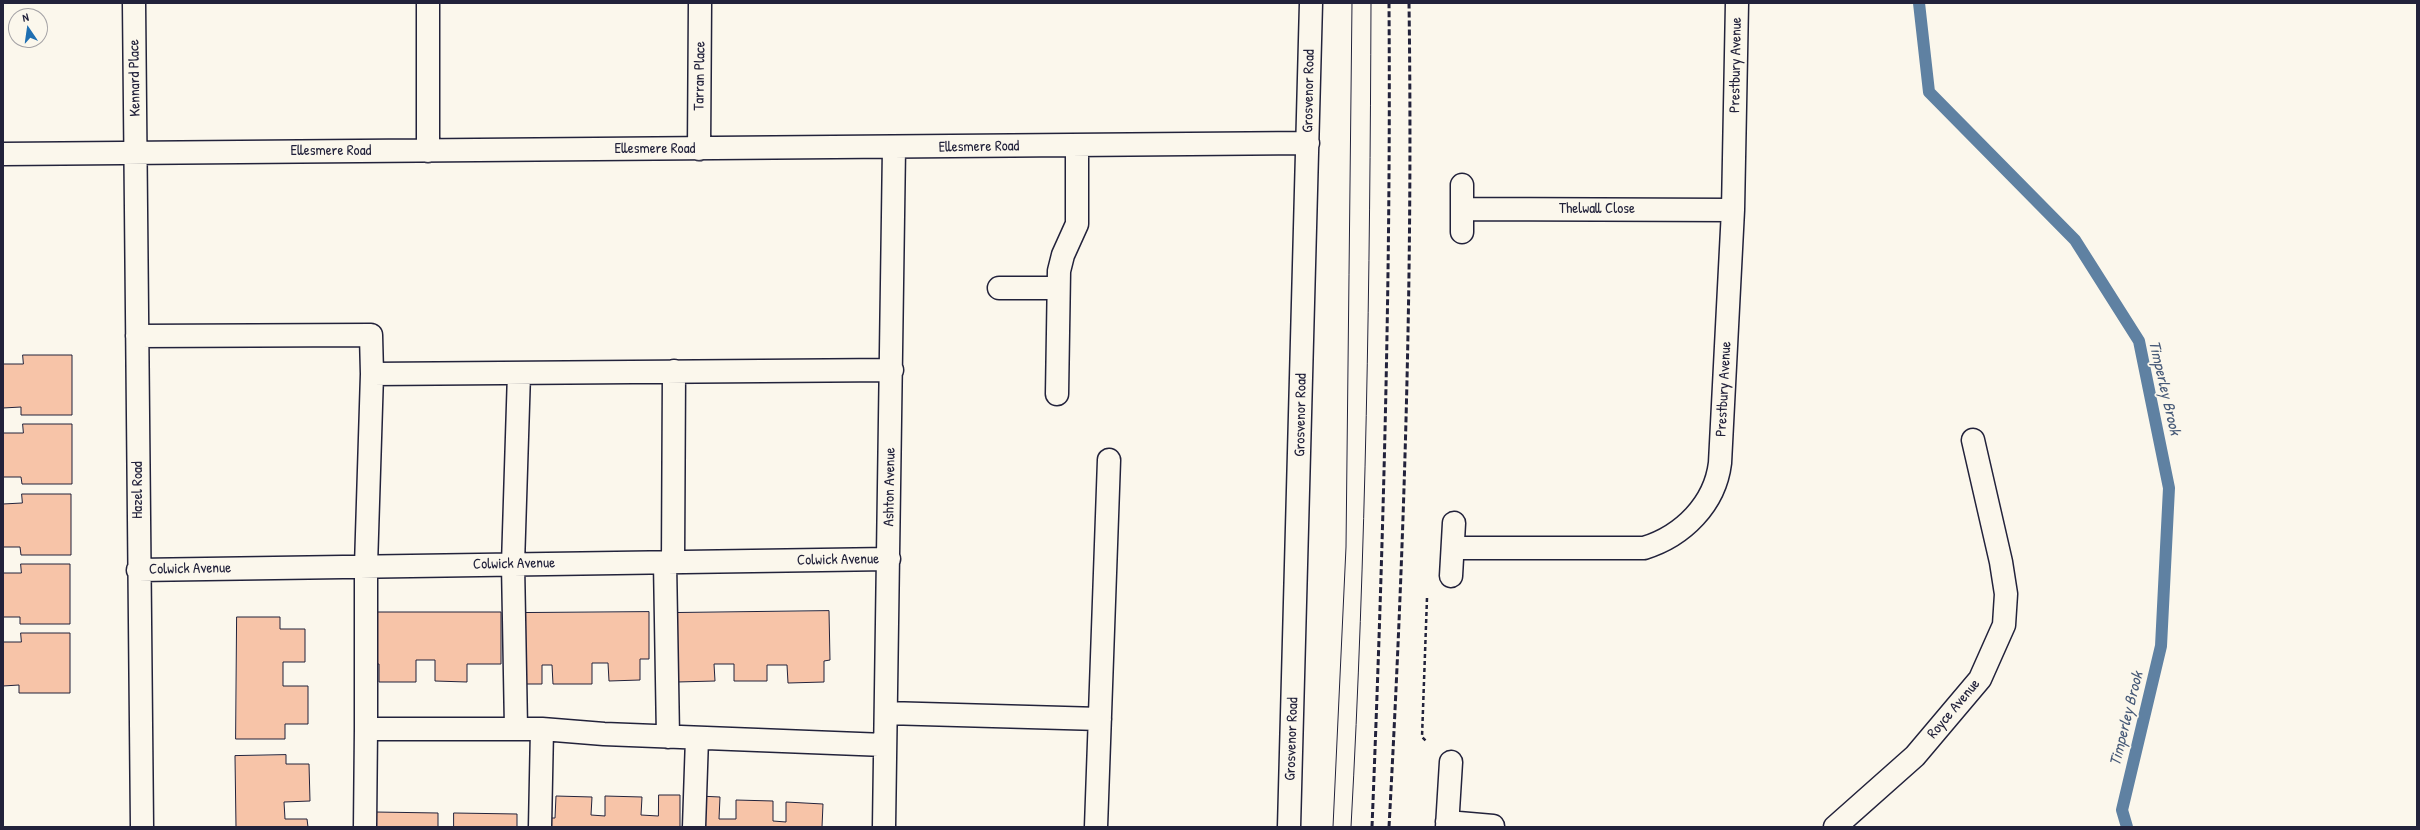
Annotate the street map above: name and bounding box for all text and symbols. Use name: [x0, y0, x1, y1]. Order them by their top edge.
north arrow: [8, 8, 48, 48]
text: N: [21, 10, 30, 25]
street label: Prestbury Avenue: [1726, 17, 1746, 113]
street label: Kennard Place: [125, 39, 145, 117]
street label: Tarran Place: [690, 41, 710, 111]
street label: Grosvenor Road: [1299, 49, 1319, 133]
street label: Ellesmere Road: [938, 137, 1020, 157]
street label: Ellesmere Road: [615, 140, 695, 158]
street label: Ellesmere Road: [291, 142, 371, 160]
street label: Thelwall Close: [1559, 200, 1635, 218]
water label: Timperley Brook: [2144, 339, 2184, 437]
street label: Prestbury Avenue: [1713, 341, 1735, 437]
street label: Grosvenor Road: [1291, 373, 1311, 457]
street label: Ashton Avenue: [880, 447, 900, 527]
street label: Hazel Road: [129, 461, 147, 519]
street label: Colwick Avenue: [797, 550, 879, 570]
street label: Colwick Avenue: [473, 554, 555, 574]
street label: Colwick Avenue: [149, 559, 231, 579]
water label: Timperley Brook: [2106, 670, 2148, 768]
street label: Royce Avenue: [1924, 675, 1984, 743]
street label: Grosvenor Road: [1282, 697, 1302, 781]

